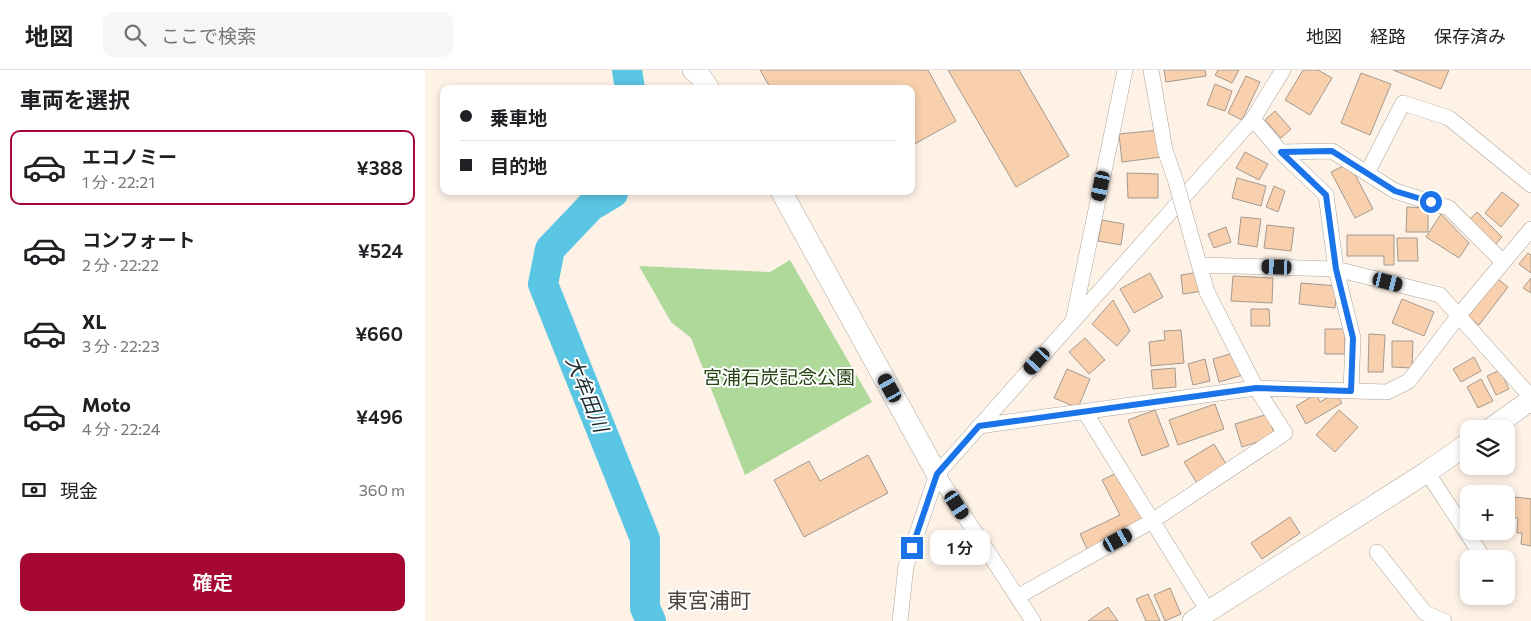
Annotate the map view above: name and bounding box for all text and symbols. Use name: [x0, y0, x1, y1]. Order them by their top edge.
search box: [103, 12, 453, 57]
text: 地図: [25, 21, 73, 50]
icon: search: [121, 21, 149, 49]
text: ここで検索: [161, 24, 256, 47]
text: 地図: [1306, 25, 1342, 47]
text: 経路: [1370, 25, 1406, 47]
text: 保存済み: [1434, 25, 1506, 47]
text: 車両を選択: [20, 86, 130, 113]
text: 乗車地: [490, 106, 547, 129]
icon: car: [22, 145, 67, 190]
text: エコノミー: [82, 145, 177, 168]
text: 目的地: [490, 154, 547, 177]
text: ¥388: [357, 156, 403, 179]
car: [1090, 170, 1111, 202]
text: 1 分 · 22:21: [82, 172, 155, 191]
route start: [1420, 191, 1442, 213]
icon: car: [22, 228, 67, 273]
text: コンフォート: [82, 228, 195, 251]
text: ¥524: [358, 239, 403, 262]
text: 2 分 · 22:22: [82, 255, 159, 274]
car: [1261, 259, 1292, 275]
car: [1371, 271, 1404, 293]
text: XL: [82, 310, 107, 333]
icon: car: [22, 311, 67, 356]
text: ¥660: [355, 322, 403, 345]
text: 3 分 · 22:23: [82, 336, 160, 355]
car: [1021, 345, 1052, 377]
water label: 大牟田川: [562, 352, 615, 437]
park label: 宮浦石炭記念公園: [703, 365, 855, 388]
car: [876, 371, 903, 405]
text: Moto: [82, 393, 131, 416]
icon: car: [22, 394, 67, 439]
text: ¥496: [356, 405, 403, 428]
text: 4 分 · 22:24: [82, 419, 160, 438]
map controls: [1460, 420, 1515, 605]
button: layers: [1460, 420, 1515, 475]
icon: cash: [20, 476, 48, 504]
text: 現金: [60, 479, 98, 502]
text: 360 m: [359, 480, 405, 499]
button: +: [1460, 485, 1515, 540]
car: [942, 488, 971, 522]
car: [1101, 526, 1134, 554]
callout: 1 分: [929, 530, 989, 566]
route end: [901, 537, 923, 559]
text: 1 分: [947, 538, 973, 557]
button: −: [1460, 550, 1515, 605]
button: 確定: [20, 553, 405, 611]
district label: 東宮浦町: [667, 587, 751, 612]

